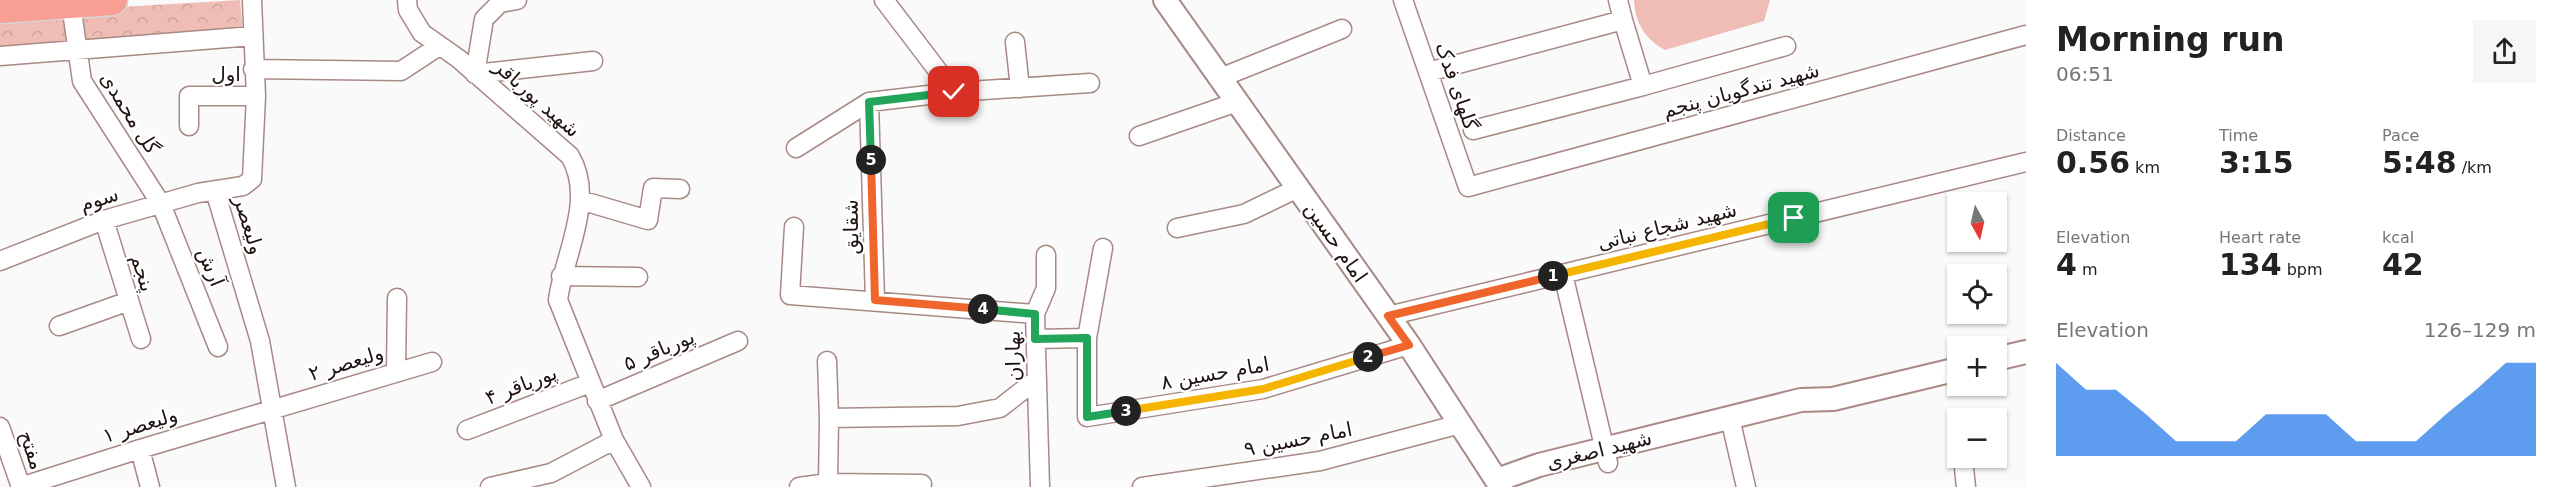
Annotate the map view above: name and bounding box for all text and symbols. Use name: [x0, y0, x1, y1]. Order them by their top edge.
text: Morning run: [2056, 20, 2284, 59]
button: share: [2473, 20, 2536, 83]
street label: گلهای فدک: [1431, 39, 1483, 134]
street label: شهید پورباقر: [487, 53, 585, 143]
street label: شهید تندگویان پنجم: [1660, 58, 1822, 123]
street label: اول: [211, 62, 241, 86]
text: 06:51: [2056, 62, 2114, 86]
pin: [928, 66, 979, 117]
street label: گل محمدی: [95, 67, 165, 159]
icon: check: [937, 75, 970, 108]
text: Distance: [2056, 126, 2126, 145]
text: Time: [2219, 126, 2258, 145]
text: Pace: [2382, 126, 2419, 145]
pin: 5: [856, 145, 886, 175]
text: 0.56: [2056, 145, 2130, 180]
text: 3:15: [2219, 145, 2294, 180]
text: 5:48: [2382, 145, 2457, 180]
text: 5: [865, 150, 877, 169]
text: km: [2130, 158, 2160, 177]
text: /km: [2457, 158, 2492, 177]
street label: سوم: [77, 181, 121, 217]
street label: ولیعصر: [228, 192, 269, 257]
pin: [1768, 192, 1819, 243]
north arrow: [1947, 192, 2007, 252]
map controls: [1947, 192, 2007, 468]
street label: امام حسین: [1300, 197, 1372, 287]
street label: شهید شجاع نباتی: [1595, 197, 1739, 255]
street label: شقایق: [839, 199, 863, 255]
icon: arrive: [1777, 201, 1810, 234]
text: Elevation: [2056, 228, 2130, 247]
text: Heart rate: [2219, 228, 2301, 247]
text: kcal: [2382, 228, 2414, 247]
street label: آرش: [192, 244, 231, 291]
text: 4: [2056, 247, 2077, 282]
text: 134: [2219, 247, 2282, 282]
text: 42: [2382, 247, 2424, 282]
street label: پنجم: [125, 251, 160, 295]
text: m: [2077, 260, 2098, 279]
text: bpm: [2282, 260, 2323, 279]
pin: 1: [1538, 261, 1568, 291]
button: locate: [1947, 264, 2007, 324]
text: 1: [1547, 266, 1559, 285]
pin: 4: [968, 294, 998, 324]
text: 4: [977, 299, 989, 318]
text: Elevation: [2056, 318, 2149, 342]
text: 126–129 m: [2424, 318, 2536, 342]
street label: پورباقر ۵: [620, 324, 699, 377]
street label: بهاران: [1001, 330, 1025, 382]
button: +: [1947, 336, 2007, 396]
street label: ولیعصر ۲: [306, 340, 386, 386]
pin: 2: [1353, 342, 1383, 372]
text: 2: [1362, 347, 1374, 366]
street label: امام حسین ۸: [1159, 352, 1271, 394]
street label: پورباقر ۴: [482, 360, 561, 411]
pin: 3: [1111, 396, 1141, 426]
text: 3: [1120, 401, 1132, 420]
street label: ولیعصر ۱: [100, 402, 180, 448]
button: −: [1947, 408, 2007, 468]
street label: امام حسین ۹: [1242, 417, 1354, 461]
street label: شهید اصغری: [1544, 425, 1654, 475]
street label: مفتح: [14, 427, 50, 473]

